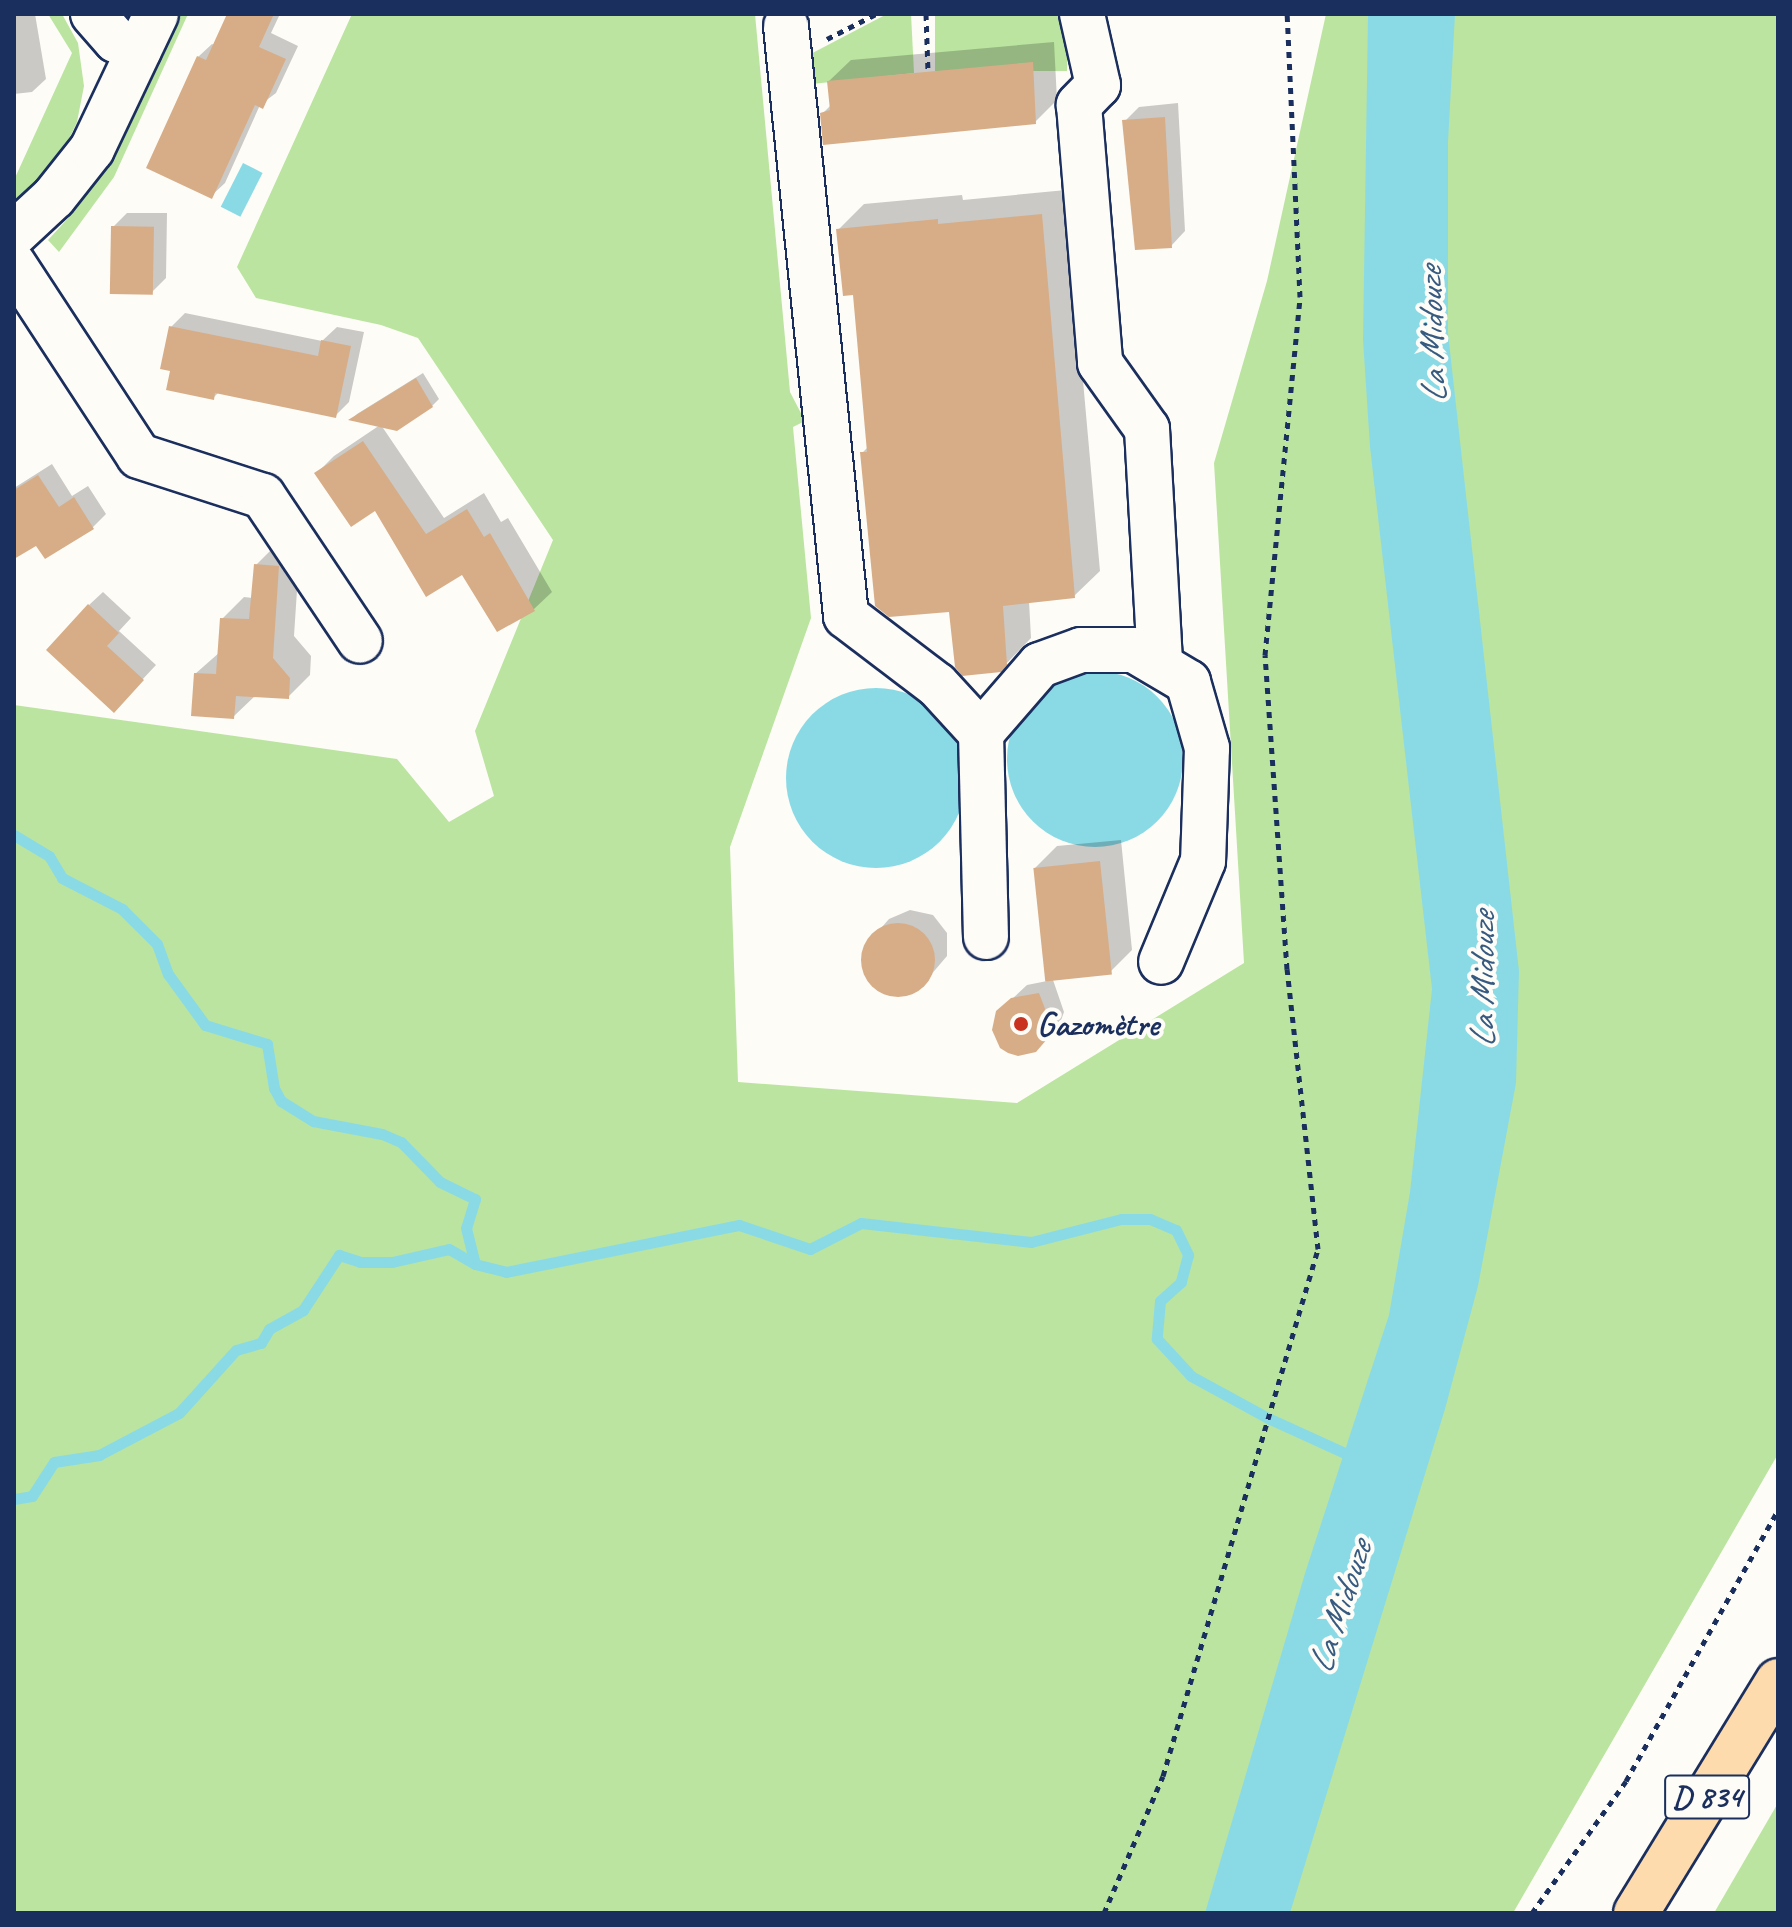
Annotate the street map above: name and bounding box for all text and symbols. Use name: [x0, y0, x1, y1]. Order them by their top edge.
water label: La Midouze: [1408, 266, 1456, 404]
water label: La Midouze: [1461, 912, 1505, 1048]
place label: Gazomètre: [1037, 1004, 1159, 1044]
marker: Gazomètre: [1012, 1015, 1030, 1033]
water label: La Midouze: [1298, 1536, 1382, 1678]
road number: D 834: [1663, 1769, 1751, 1825]

